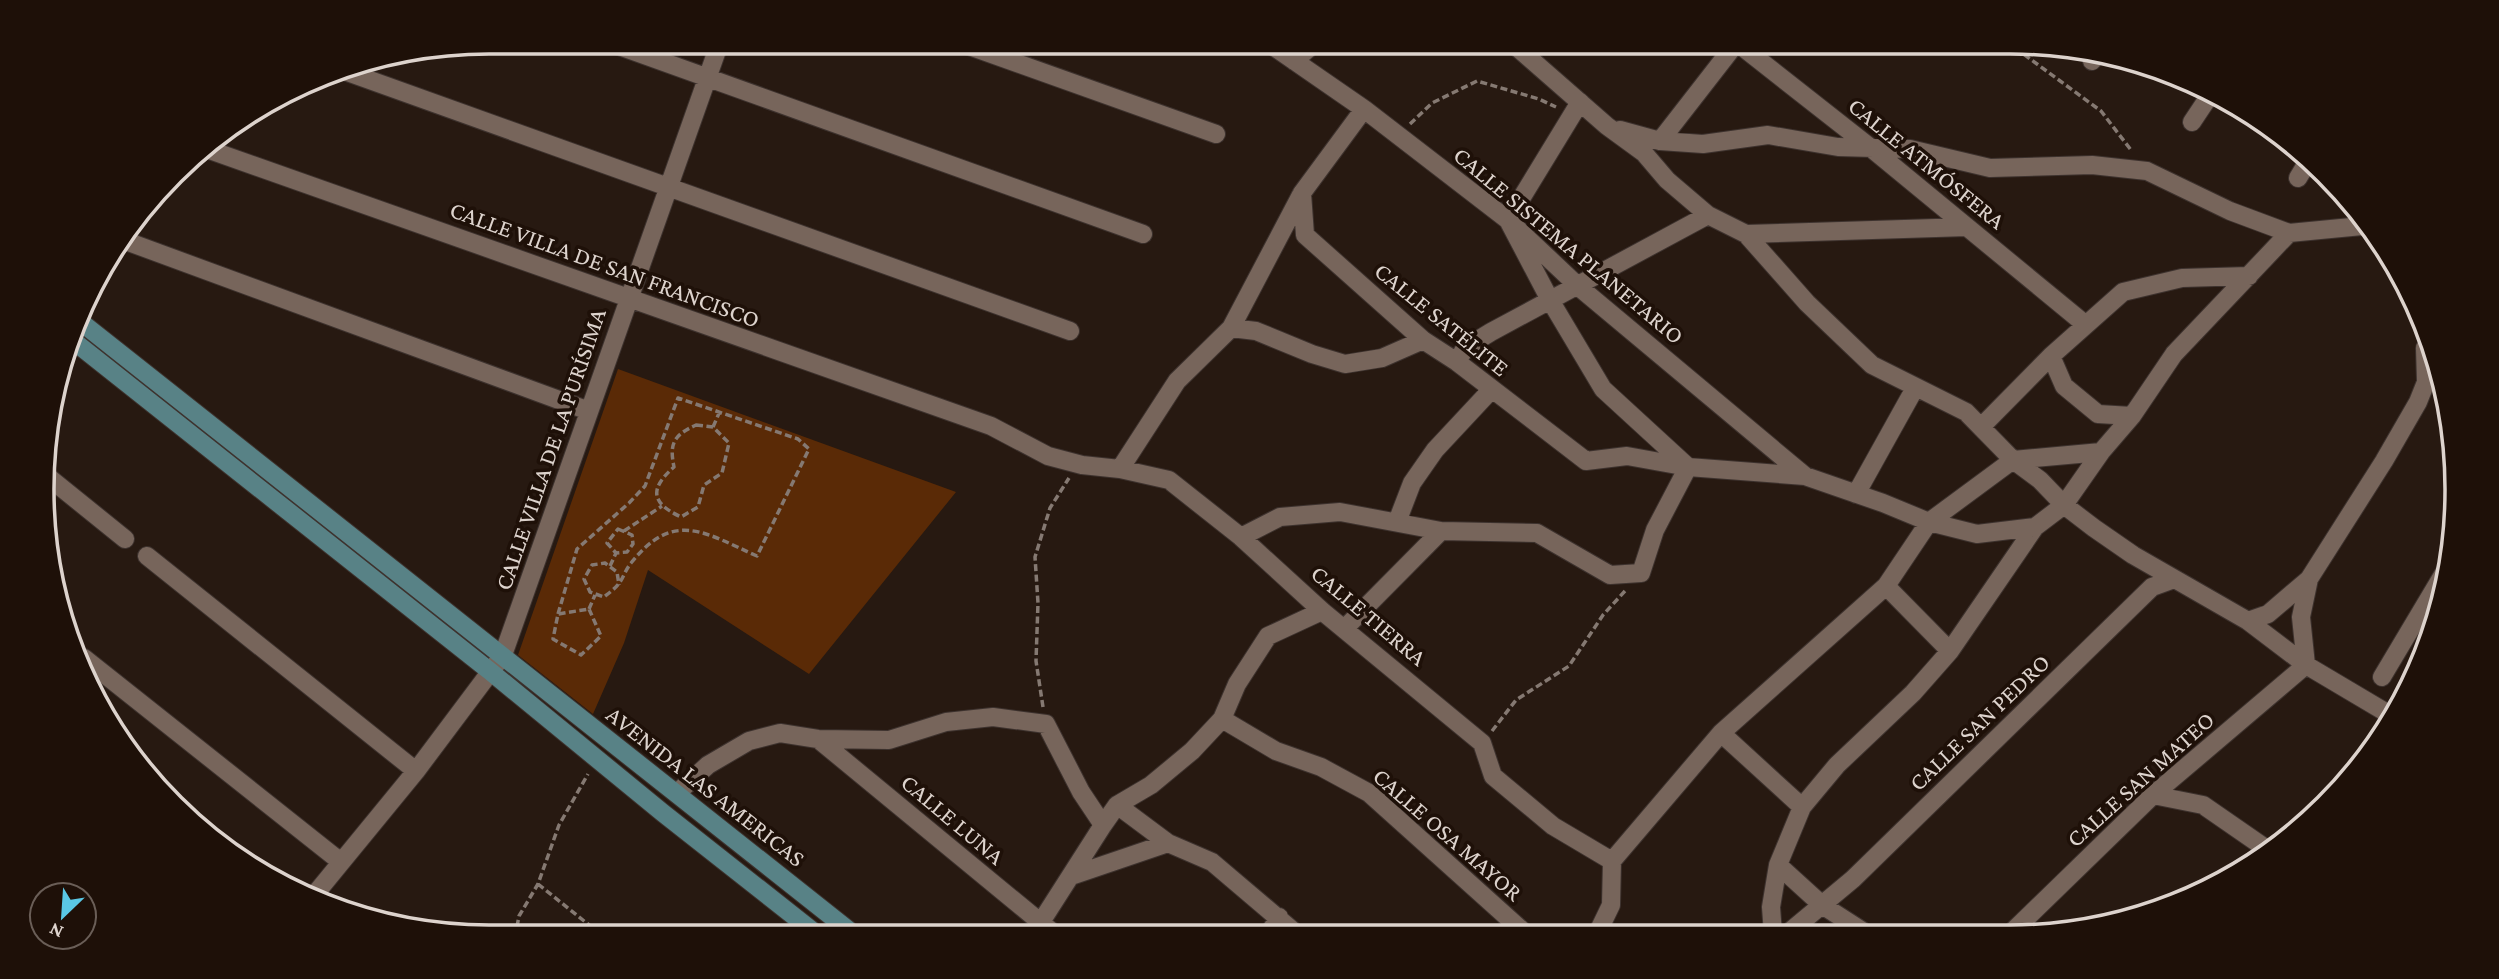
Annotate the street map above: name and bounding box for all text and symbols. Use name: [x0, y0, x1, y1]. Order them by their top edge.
street label: CALLE ATMÓSFERA: [1843, 92, 2011, 235]
street label: CALLE SISTEMA PLANETARIO: [1449, 141, 1689, 349]
street label: CALLE VILLA DE SAN FRANCISCO: [447, 195, 763, 333]
street label: CALLE SATÉLITE: [1370, 257, 1514, 381]
street label: CALLE VILLA DE LA PURÍSIMA: [489, 304, 611, 593]
street label: CALLE TIERRA: [1306, 559, 1432, 671]
street label: CALLE SAN PEDRO: [1903, 648, 2055, 796]
street label: AVENIDA LAS AMERICAS: [602, 700, 810, 872]
street label: CALLE SAN MATEO: [2061, 706, 2219, 852]
street label: CALLE OSA MAYOR: [1368, 762, 1529, 906]
street label: CALLE LUNA: [896, 768, 1010, 870]
north arrow: [28, 881, 98, 951]
text: N: [46, 919, 66, 943]

